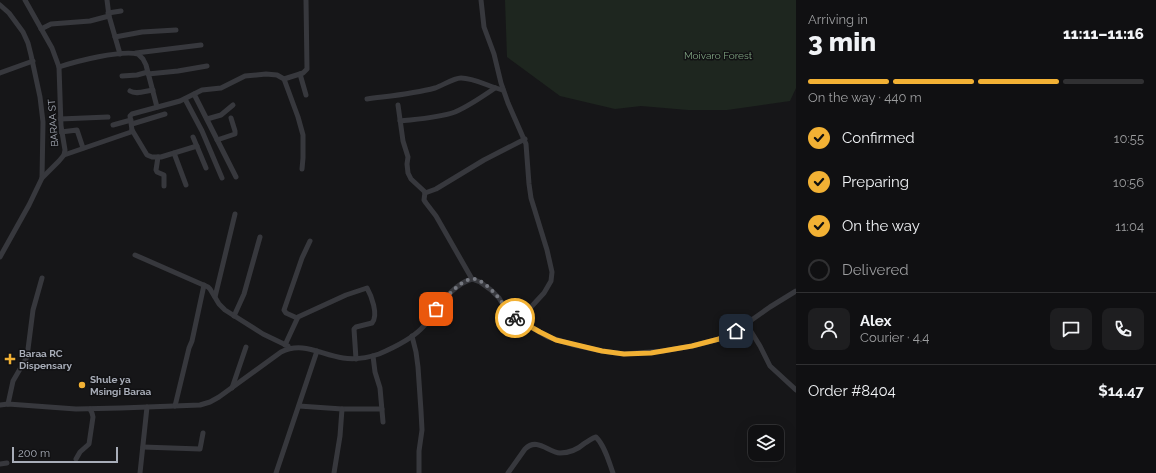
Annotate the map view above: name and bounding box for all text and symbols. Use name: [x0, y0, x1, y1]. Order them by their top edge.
text: Arriving in: [808, 12, 868, 27]
text: 11:11–11:16: [1063, 25, 1144, 43]
text: 3 min: [808, 27, 876, 57]
park label: Moivaro Forest: [684, 50, 753, 61]
text: On the way · 440 m: [808, 90, 922, 105]
street label: BARAA ST: [46, 99, 60, 147]
icon: check: [808, 127, 830, 149]
text: Confirmed: [842, 129, 915, 147]
text: 10:55: [1114, 131, 1144, 146]
icon: check: [808, 171, 830, 193]
text: Preparing: [842, 173, 909, 191]
text: 10:56: [1113, 175, 1144, 190]
icon: check: [808, 215, 830, 237]
text: On the way: [842, 217, 920, 235]
text: 11:04: [1115, 219, 1144, 234]
text: Delivered: [842, 261, 909, 279]
pin: [419, 292, 453, 326]
icon: bag: [425, 298, 447, 320]
courier: [495, 298, 535, 338]
icon: bike: [504, 307, 526, 329]
button: person: [808, 308, 850, 350]
button: chat: [1050, 308, 1092, 350]
button: phone: [1102, 308, 1144, 350]
text: Alex: [860, 312, 891, 330]
pin: [719, 314, 753, 348]
icon: home: [725, 320, 747, 342]
text: Courier · 4.4: [860, 330, 929, 345]
place label: Baraa RC Dispensary: [19, 348, 73, 371]
marker: Baraa RC Dispensary: [4, 353, 16, 365]
place label: Shule ya Msingi Baraa: [90, 374, 152, 397]
marker: Shule ya Msingi Baraa: [77, 380, 87, 390]
text: Order #8404: [808, 382, 896, 400]
text: $14.47: [1098, 382, 1144, 400]
map controls: [748, 425, 784, 461]
button: layers: [748, 425, 784, 461]
scale bar: [12, 445, 118, 464]
text: 200 m: [18, 447, 50, 460]

